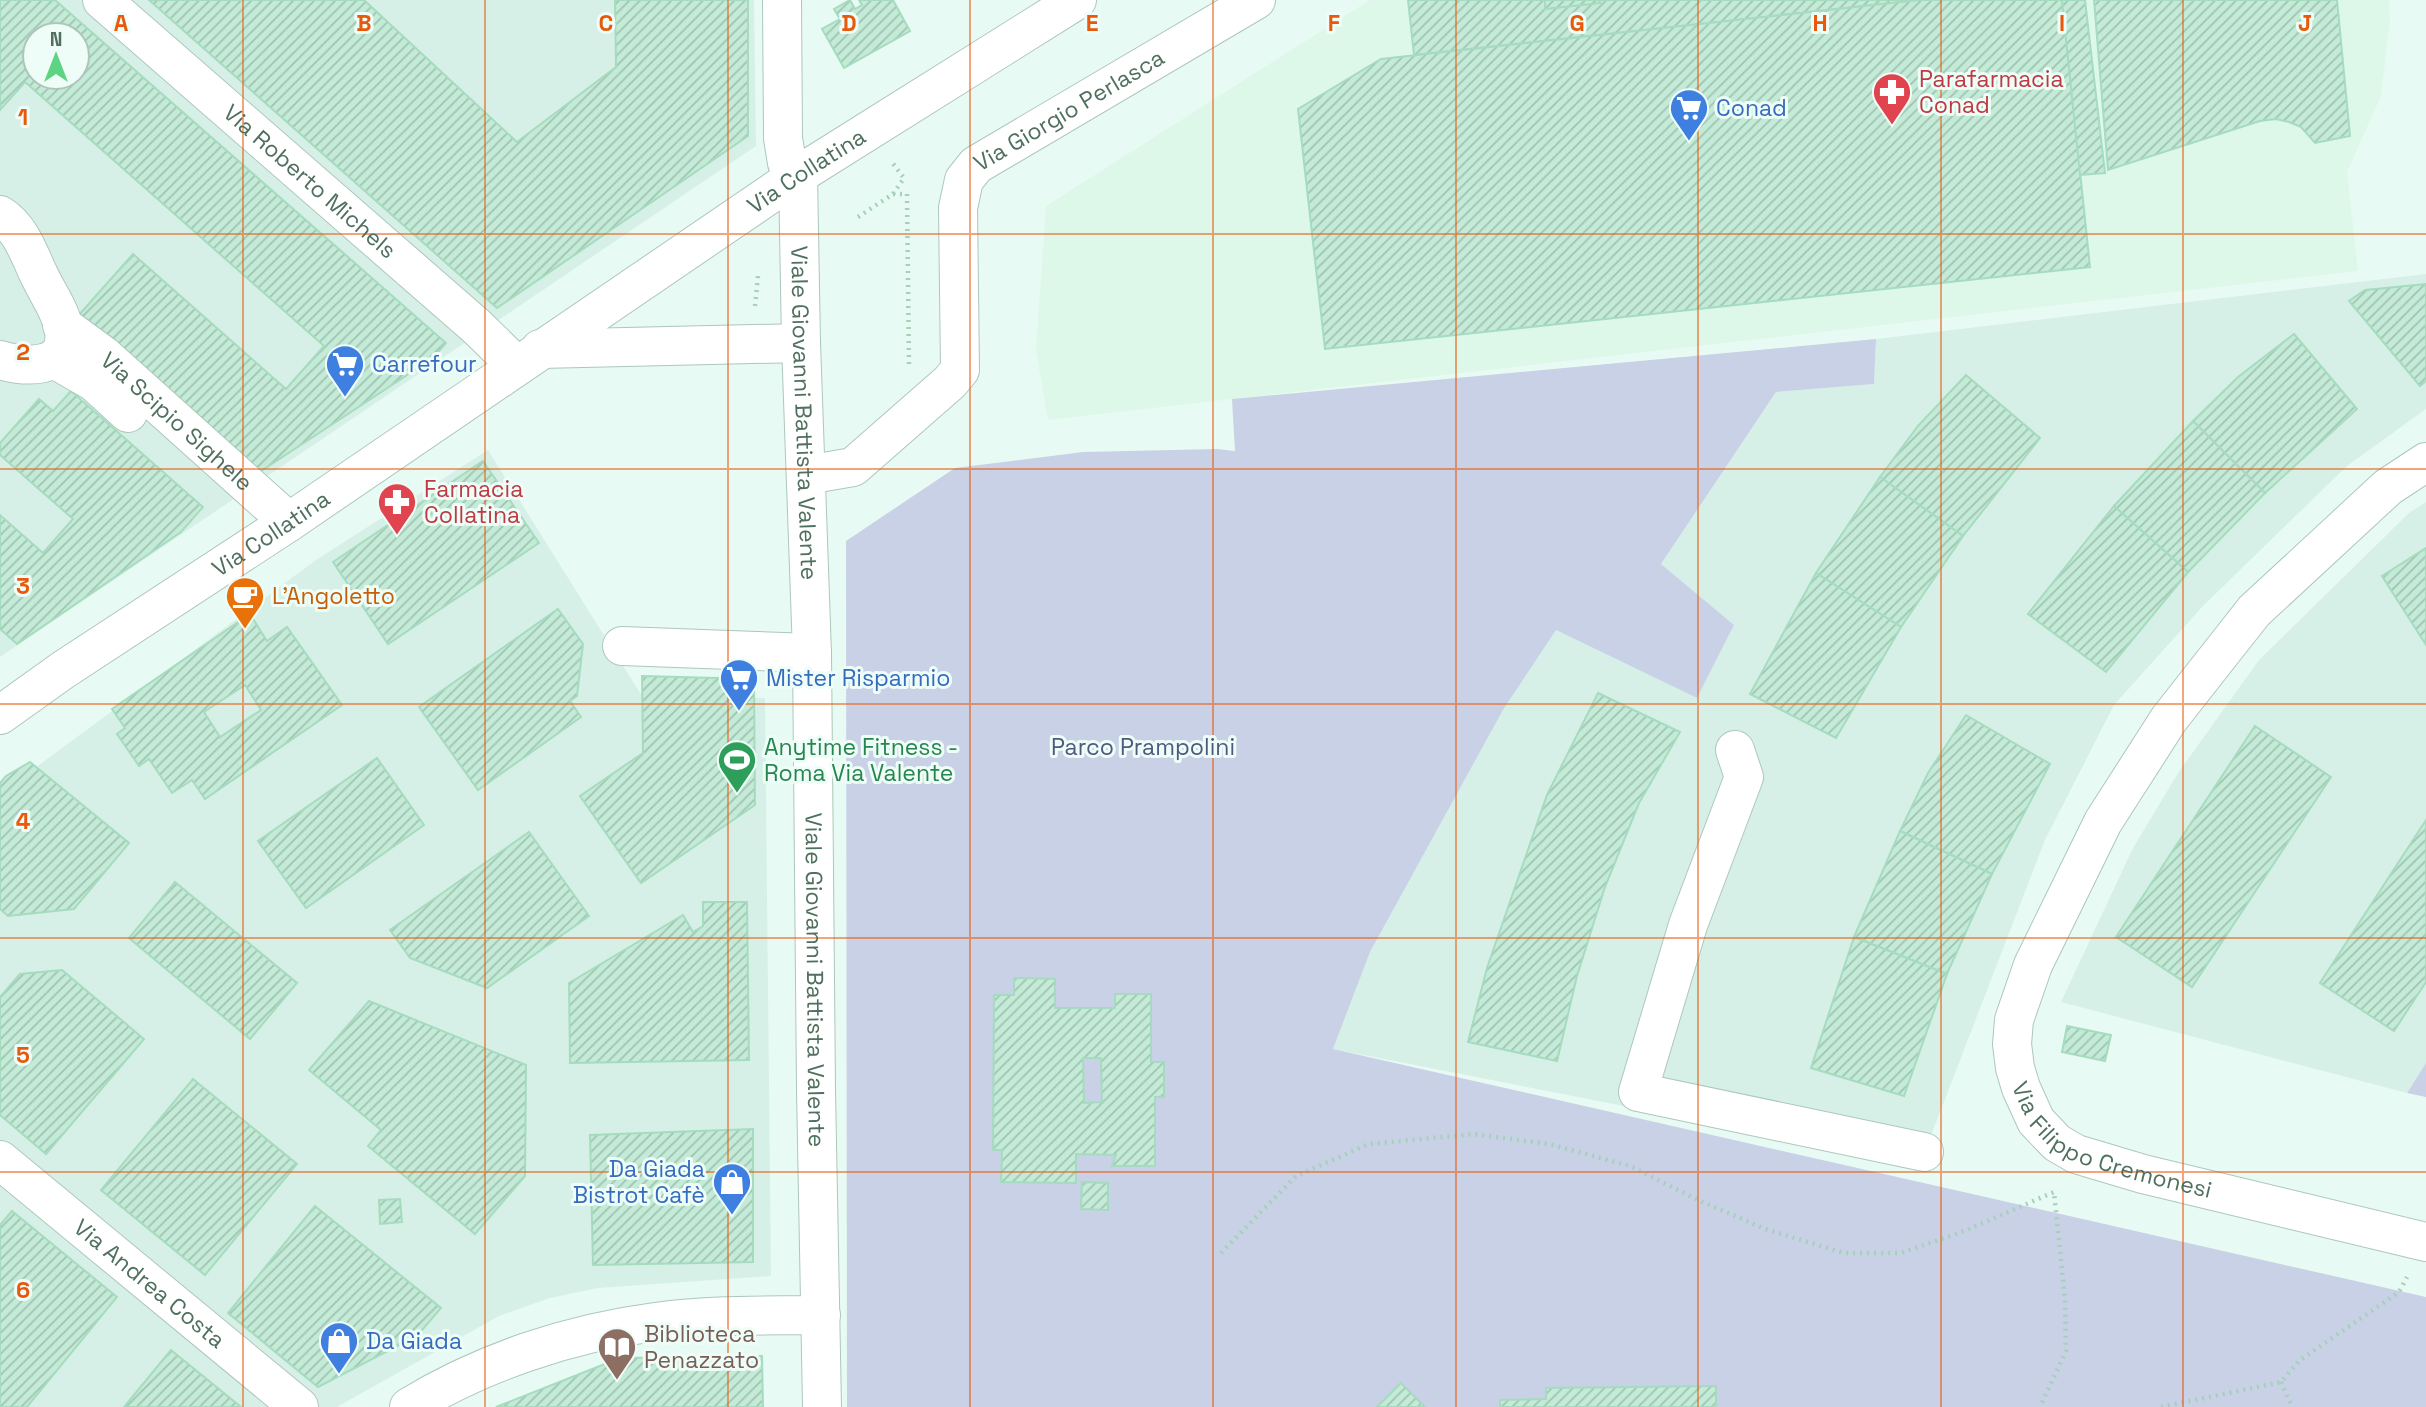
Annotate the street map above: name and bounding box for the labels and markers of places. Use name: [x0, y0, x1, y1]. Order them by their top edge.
place label: Parafarmacia Conad: [1919, 64, 2064, 120]
pharmacy icon: Parafarmacia Conad: [1871, 71, 1913, 126]
supermarket icon: Conad: [1668, 87, 1710, 142]
place label: Conad: [1716, 93, 1787, 123]
supermarket icon: Carrefour: [324, 343, 366, 398]
place label: Carrefour: [372, 349, 477, 379]
place label: Farmacia Collatina: [424, 474, 523, 530]
pharmacy icon: Farmacia Collatina: [376, 481, 418, 536]
cafe icon: L'Angoletto: [224, 575, 266, 630]
place label: L'Angoletto: [272, 581, 395, 611]
supermarket icon: Mister Risparmio: [718, 657, 760, 712]
place label: Mister Risparmio: [766, 663, 950, 693]
place label: Anytime Fitness - Roma Via Valente: [764, 732, 958, 788]
sports icon: Anytime Fitness - Roma Via Valente: [716, 739, 758, 794]
place label: Da Giada Bistrot Cafè: [573, 1154, 705, 1210]
shop icon: Da Giada Bistrot Cafè: [711, 1161, 753, 1216]
place label: Biblioteca Penazzato: [644, 1319, 759, 1375]
shop icon: Da Giada: [318, 1320, 360, 1375]
place label: Da Giada: [366, 1326, 462, 1356]
library icon: Biblioteca Penazzato: [596, 1326, 638, 1381]

